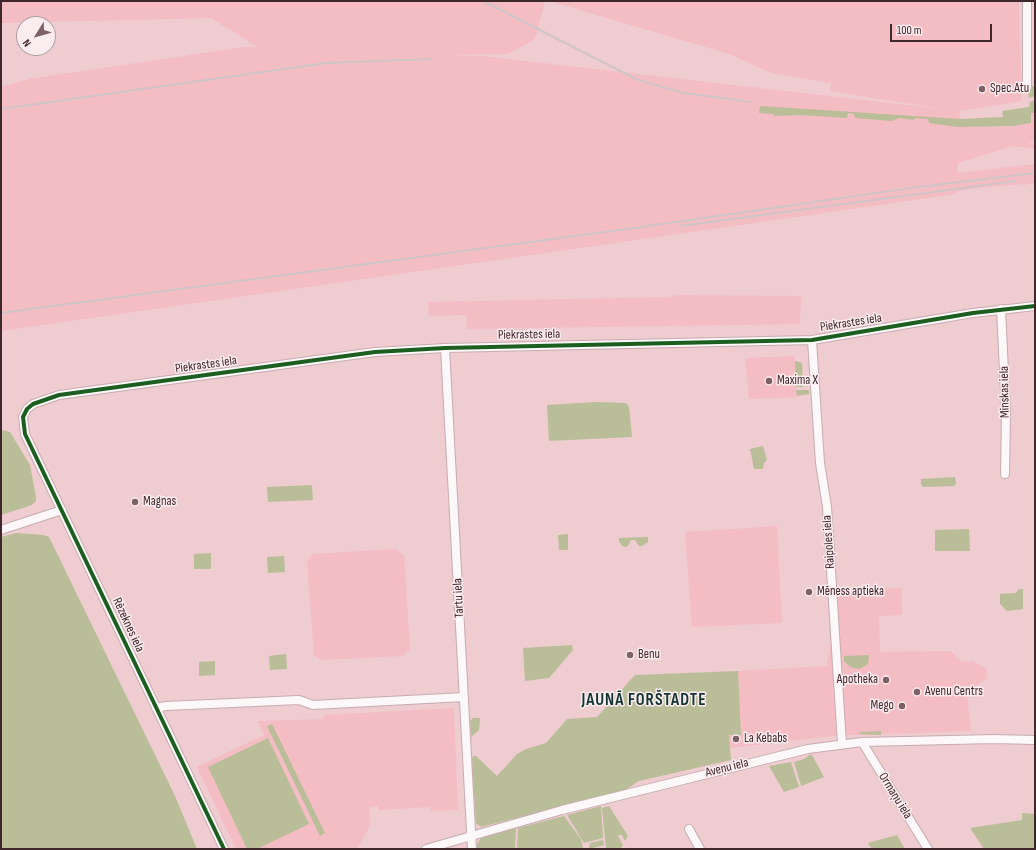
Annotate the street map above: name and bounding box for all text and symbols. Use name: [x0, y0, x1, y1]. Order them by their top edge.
north arrow: [16, 16, 56, 56]
scale bar: [892, 16, 994, 42]
text: 100 m: [897, 23, 922, 38]
text: N: [20, 37, 34, 49]
place label: Spec.Atu: [990, 81, 1029, 97]
marker: Spec.Atu: [977, 84, 987, 94]
street label: Piekrastes iela: [819, 310, 883, 336]
street label: Piekrastes iela: [498, 327, 560, 343]
street label: Piekrastes iela: [174, 353, 238, 377]
street label: Minskas iela: [997, 366, 1013, 418]
place label: Maxima X: [777, 373, 818, 389]
marker: Maxima X: [764, 376, 774, 386]
place label: Magnas: [143, 494, 176, 510]
marker: Magnas: [130, 497, 140, 507]
street label: Raipoles iela: [819, 515, 839, 569]
street label: Tartu iela: [450, 578, 468, 618]
place label: Mēness aptieka: [817, 584, 884, 600]
marker: Mēness aptieka: [804, 587, 814, 597]
street label: Rēzeknes iela: [109, 595, 147, 655]
place label: Benu: [638, 647, 660, 663]
marker: Benu: [625, 650, 635, 660]
place label: Apotheka: [837, 672, 878, 688]
marker: Apotheka: [881, 675, 891, 685]
place label: Avenu Centrs: [925, 684, 983, 700]
marker: Avenu Centrs: [912, 687, 922, 697]
district label: JAUNĀ FORŠTADTE: [581, 691, 707, 711]
place label: Mego: [871, 698, 894, 714]
marker: Mego: [897, 701, 907, 711]
place label: La Kebabs: [744, 731, 787, 747]
marker: La Kebabs: [731, 734, 741, 744]
street label: Aveņu iela: [704, 755, 750, 781]
street label: Ormaņu iela: [875, 770, 915, 822]

